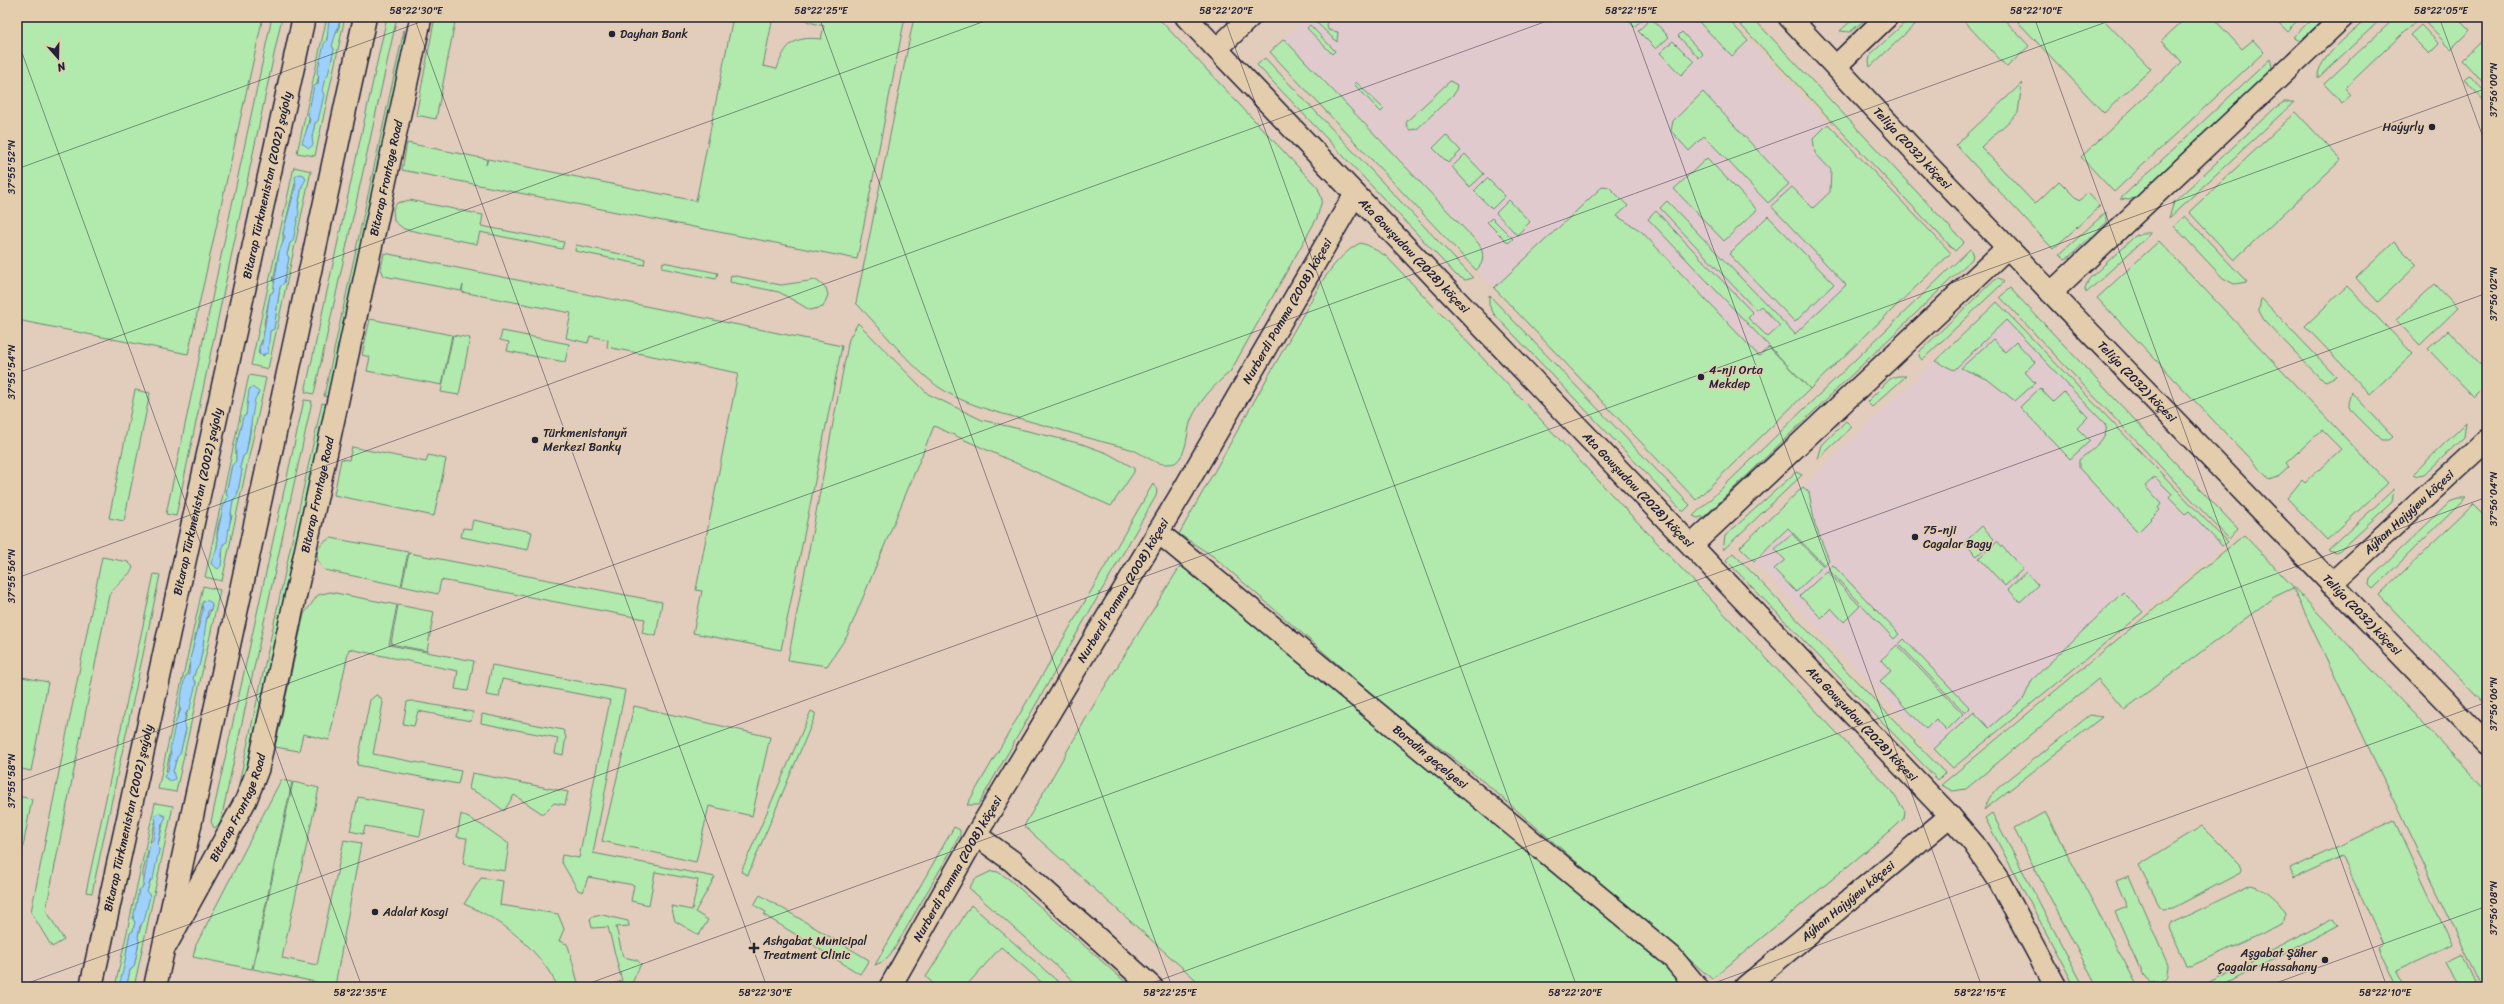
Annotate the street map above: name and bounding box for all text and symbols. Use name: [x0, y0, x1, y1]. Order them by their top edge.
text: 58°22'30"E: [389, 2, 444, 20]
text: 58°22'25"E: [794, 2, 849, 20]
text: 58°22'20"E: [1199, 2, 1254, 20]
text: 58°22'15"E: [1605, 2, 1658, 20]
text: 58°22'10"E: [2010, 2, 2063, 20]
text: 58°22'05"E: [2414, 2, 2469, 20]
place label: Dayhan Bank: [620, 23, 688, 45]
marker: Dayhan Bank: [607, 29, 617, 39]
north arrow: [38, 38, 78, 78]
text: N: [54, 56, 69, 77]
text: 37°56'00"N: [2485, 63, 2503, 117]
street label: Bitarap Türkmenistan (2002) şaýoly: [236, 89, 299, 281]
street label: Teliýa (2032) köçesi: [1867, 102, 1958, 195]
place label: Haýyrly: [2382, 116, 2425, 138]
street label: Bitarap Frontage Road: [363, 117, 409, 238]
marker: Haýyrly: [2427, 122, 2437, 132]
text: 37°55'52"N: [3, 140, 21, 194]
street label: Ata Gowşudow (2028) köçesi: [1352, 192, 1476, 319]
street label: Nurberdi Pomma (2008) köçesi: [1236, 233, 1338, 388]
text: 37°56'02"N: [2485, 267, 2503, 321]
street label: Teliýa (2032) köçesi: [2092, 335, 2183, 428]
text: 37°55'54"N: [3, 345, 21, 399]
place label: 4-nji Orta Mekdep: [1709, 359, 1764, 395]
marker: 4-nji Orta Mekdep: [1696, 372, 1706, 382]
street label: Bitarap Türkmenistan (2002) şaýoly: [166, 405, 229, 597]
place label: Türkmenistanyň Merkezi Banky: [543, 422, 628, 458]
street label: Ata Gowşudow (2028) köçesi: [1576, 426, 1700, 553]
street label: Bitarap Frontage Road: [294, 434, 341, 555]
marker: Türkmenistanyň Merkezi Banky: [530, 435, 540, 445]
street label: Aýhan Hajyýew köçesi: [2358, 464, 2460, 561]
text: 37°56'04"N: [2485, 472, 2503, 526]
street label: Nurberdi Pomma (2008) köçesi: [1071, 513, 1175, 667]
place label: 75-nji Cagalar Bagy: [1923, 519, 1993, 555]
marker: 75-nji Cagalar Bagy: [1910, 532, 1920, 542]
text: 37°55'56"N: [3, 549, 21, 603]
street label: Teliýa (2032) köçesi: [2317, 568, 2408, 661]
street label: Ata Gowşudow (2028) köçesi: [1800, 660, 1923, 788]
text: 37°56'06"N: [2485, 677, 2503, 731]
street label: Borodin geçelgesi: [1387, 719, 1473, 795]
street label: Bitarap Türkmenistan (2002) şaýoly: [97, 721, 160, 914]
street label: Bitarap Frontage Road: [203, 751, 272, 866]
text: 37°55'58"N: [3, 754, 21, 808]
street label: Nurberdi Pomma (2008) köçesi: [907, 791, 1008, 946]
street label: Aýhan Hajyýew köçesi: [1795, 855, 1900, 948]
text: 37°56'08"N: [2485, 881, 2503, 935]
place label: Adalat Kosgi: [382, 901, 449, 923]
marker: Adalat Kosgi: [370, 907, 380, 917]
place label: Ashgabat Municipal Treatment Clinic: [762, 930, 867, 966]
marker: Ashgabat Municipal Treatment Clinic: [748, 942, 760, 954]
place label: Aşgabat Şäher Çagalar Hassahany: [2217, 942, 2318, 978]
marker: Aşgabat Şäher Çagalar Hassahany: [2320, 955, 2330, 965]
text: 58°22'35"E: [334, 984, 388, 1002]
text: 58°22'30"E: [738, 984, 793, 1002]
text: 58°22'25"E: [1143, 984, 1198, 1002]
text: 58°22'20"E: [1548, 984, 1603, 1002]
text: 58°22'15"E: [1954, 984, 2007, 1002]
text: 58°22'10"E: [2359, 984, 2412, 1002]

